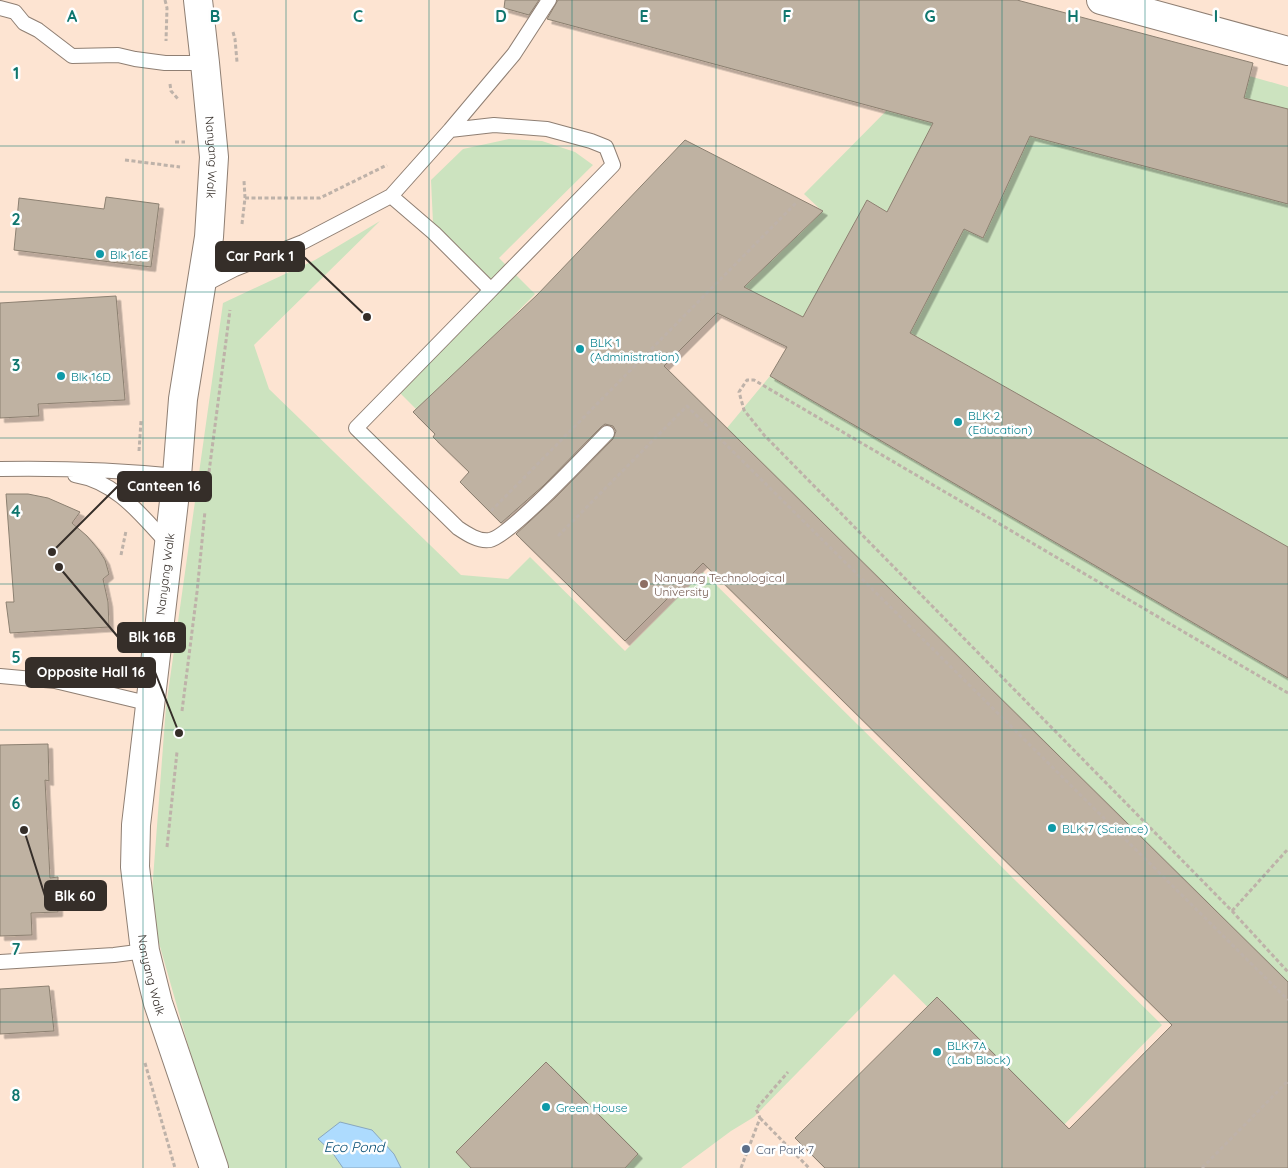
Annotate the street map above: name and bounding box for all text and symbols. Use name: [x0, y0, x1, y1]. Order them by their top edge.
text: A: [67, 6, 78, 26]
text: B: [210, 6, 220, 26]
text: C: [353, 6, 363, 26]
text: D: [495, 6, 507, 26]
text: E: [639, 6, 649, 26]
text: F: [783, 6, 792, 26]
text: G: [924, 6, 936, 26]
text: H: [1067, 6, 1079, 26]
text: I: [1214, 6, 1218, 26]
text: 1: [13, 63, 19, 83]
street label: Nanyang Walk: [203, 115, 222, 199]
text: 2: [11, 209, 21, 229]
callout: Car Park 1: [216, 242, 304, 271]
place label: Blk 16E: [110, 247, 148, 262]
text: Car Park 1: [226, 247, 294, 265]
marker: Blk 16E: [94, 248, 106, 260]
place label: BLK 1 (Administration): [590, 335, 679, 364]
marker: BLK 1 (Administration): [574, 343, 586, 355]
text: 3: [12, 355, 20, 375]
place label: Blk 16D: [71, 369, 111, 384]
marker: Blk 16D: [55, 370, 67, 382]
place label: BLK 2 (Education): [968, 408, 1032, 437]
marker: BLK 2 (Education): [952, 416, 964, 428]
callout: Canteen 16: [118, 472, 211, 501]
text: Canteen 16: [127, 477, 201, 495]
text: 4: [11, 501, 21, 521]
street label: Nanyang Walk: [153, 532, 177, 616]
place label: Nanyang Technological University: [654, 570, 785, 599]
marker: Nanyang Technological University: [638, 578, 650, 590]
callout: Blk 16B: [118, 623, 185, 652]
text: Blk 16B: [128, 628, 176, 646]
text: 5: [11, 647, 21, 667]
callout: Opposite Hall 16: [26, 658, 155, 687]
text: Opposite Hall 16: [37, 663, 145, 681]
text: 6: [12, 793, 21, 813]
place label: BLK 7 (Science): [1062, 821, 1148, 836]
marker: BLK 7 (Science): [1046, 822, 1058, 834]
callout: Blk 60: [45, 881, 106, 910]
text: Blk 60: [54, 887, 96, 905]
street label: Nanyang Walk: [136, 934, 169, 1017]
text: 7: [12, 939, 21, 959]
place label: BLK 7A (Lab Block): [947, 1038, 1010, 1067]
marker: BLK 7A (Lab Block): [931, 1046, 943, 1058]
text: 8: [12, 1085, 21, 1105]
place label: Green House: [556, 1100, 628, 1115]
marker: Green House: [540, 1101, 552, 1113]
water label: Eco Pond: [324, 1138, 386, 1156]
place label: Car Park 7: [756, 1142, 814, 1157]
marker: Car Park 7: [740, 1143, 752, 1155]

